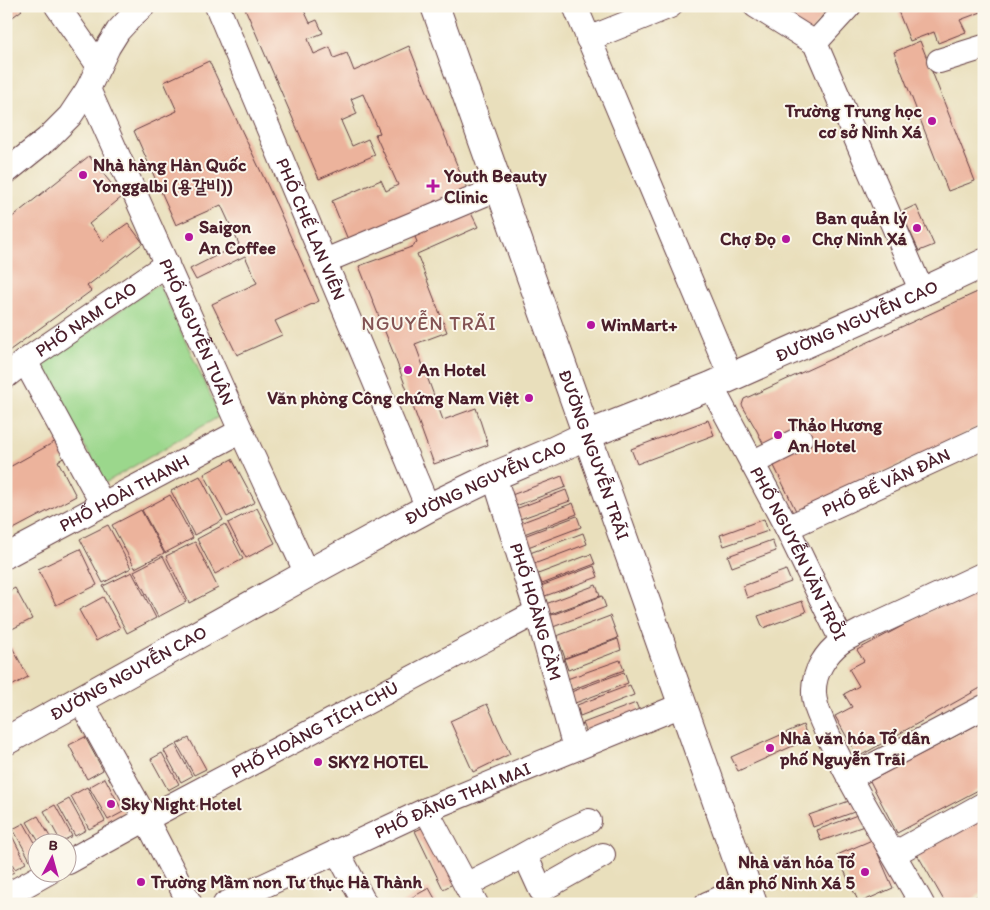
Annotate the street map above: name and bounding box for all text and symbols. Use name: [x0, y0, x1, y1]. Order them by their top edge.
place label: Trường Trung học cơ sở Ninh Xá: [784, 100, 923, 143]
marker: Trường Trung học cơ sở Ninh Xá: [926, 115, 938, 127]
place label: Nhà hàng Hàn Quốc Yonggalbi (용갈비)): [92, 154, 247, 197]
street label: PHỐ CHẾ LAN VIÊN: [271, 155, 350, 303]
place label: Youth Beauty Clinic: [443, 165, 547, 208]
marker: Nhà hàng Hàn Quốc Yonggalbi (용갈비)): [77, 169, 89, 181]
marker: Youth Beauty Clinic: [426, 179, 440, 193]
place label: Ban quản lý Chợ Ninh Xá: [812, 207, 908, 250]
place label: Saigon An Coffee: [198, 216, 276, 259]
marker: Ban quản lý Chợ Ninh Xá: [911, 222, 923, 234]
place label: Chợ Đọ: [720, 228, 776, 250]
marker: Saigon An Coffee: [183, 231, 195, 243]
marker: Chợ Đọ: [780, 233, 792, 245]
street label: PHỐ NGUYỄN TUÂN: [154, 255, 239, 409]
street label: ĐƯỜNG NGUYỄN CAO: [772, 275, 942, 367]
street label: PHỐ NAM CAO: [31, 277, 141, 362]
district label: NGUYỄN TRÃI: [361, 310, 497, 335]
place label: WinMart+: [601, 314, 678, 336]
marker: WinMart+: [585, 319, 597, 331]
place label: An Hotel: [417, 359, 487, 381]
marker: An Hotel: [402, 364, 414, 376]
street label: ĐƯỜNG NGUYỄN TRÃI: [554, 366, 634, 543]
place label: Văn phòng Công chứng Nam Việt: [267, 387, 519, 409]
marker: Văn phòng Công chứng Nam Việt: [523, 392, 535, 404]
place label: Thảo Hương An Hotel: [787, 414, 883, 457]
marker: Thảo Hương An Hotel: [772, 429, 784, 441]
street label: ĐƯỜNG NGUYỄN CAO: [401, 435, 570, 530]
street label: PHỐ BẾ VĂN ĐÀN: [818, 443, 954, 521]
street label: PHỐ HOÀI THANH: [55, 449, 193, 537]
street label: PHỐ NGUYỄN VĂN TRỖI: [745, 463, 851, 644]
street label: PHỐ HOÀNG CẦM: [505, 540, 567, 683]
street label: ĐƯỜNG NGUYỄN CAO: [46, 621, 211, 725]
street label: PHỐ HOÀNG TÍCH CHÙ: [227, 676, 402, 783]
place label: Nhà văn hóa Tổ dân phố Nguyễn Trãi: [779, 727, 930, 770]
marker: Nhà văn hóa Tổ dân phố Nguyễn Trãi: [764, 742, 776, 754]
place label: SKY2 HOTEL: [328, 751, 429, 773]
marker: SKY2 HOTEL: [312, 756, 324, 768]
street label: PHỐ ĐẶNG THAI MAI: [371, 757, 534, 844]
place label: Sky Night Hotel: [121, 793, 242, 815]
marker: Sky Night Hotel: [105, 798, 117, 810]
north arrow: [28, 832, 78, 882]
text: B: [48, 837, 59, 854]
place label: Nhà văn hóa Tổ dân phố Ninh Xá 5: [716, 851, 856, 894]
marker: Nhà văn hóa Tổ dân phố Ninh Xá 5: [859, 866, 871, 878]
place label: Trường Mầm non Tư thục Hà Thành: [150, 871, 422, 893]
marker: Trường Mầm non Tư thục Hà Thành: [135, 876, 147, 888]

